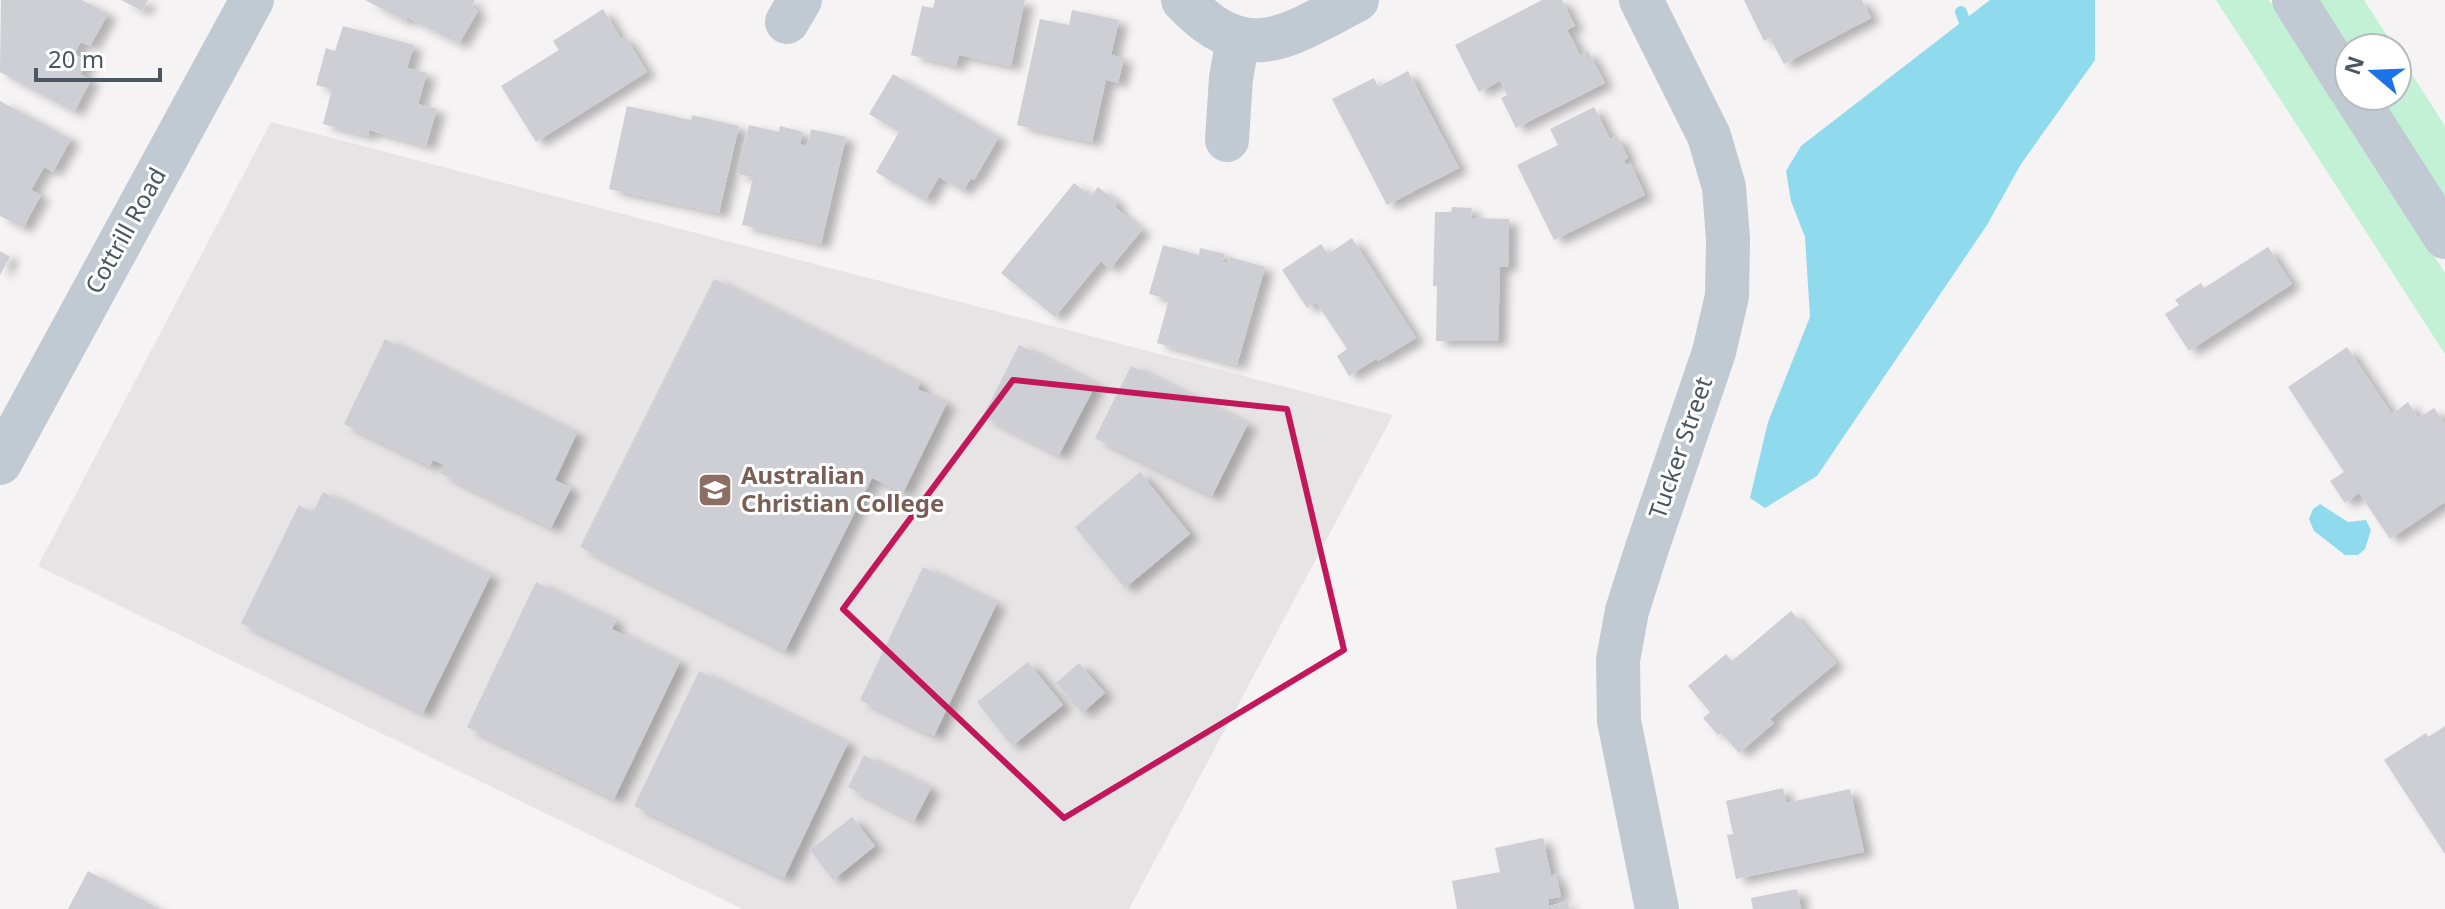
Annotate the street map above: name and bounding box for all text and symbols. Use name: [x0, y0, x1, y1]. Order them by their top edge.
scale bar: [36, 32, 160, 82]
north arrow: [2333, 32, 2413, 112]
text: 20 m: [48, 42, 104, 75]
text: N: [2336, 52, 2370, 79]
street label: Cottrill Road: [76, 161, 173, 299]
street label: Tucker Street: [1640, 372, 1719, 523]
place label: Australian Christian College: [741, 458, 944, 519]
school or university icon: Australian Christian College: [696, 471, 734, 509]

